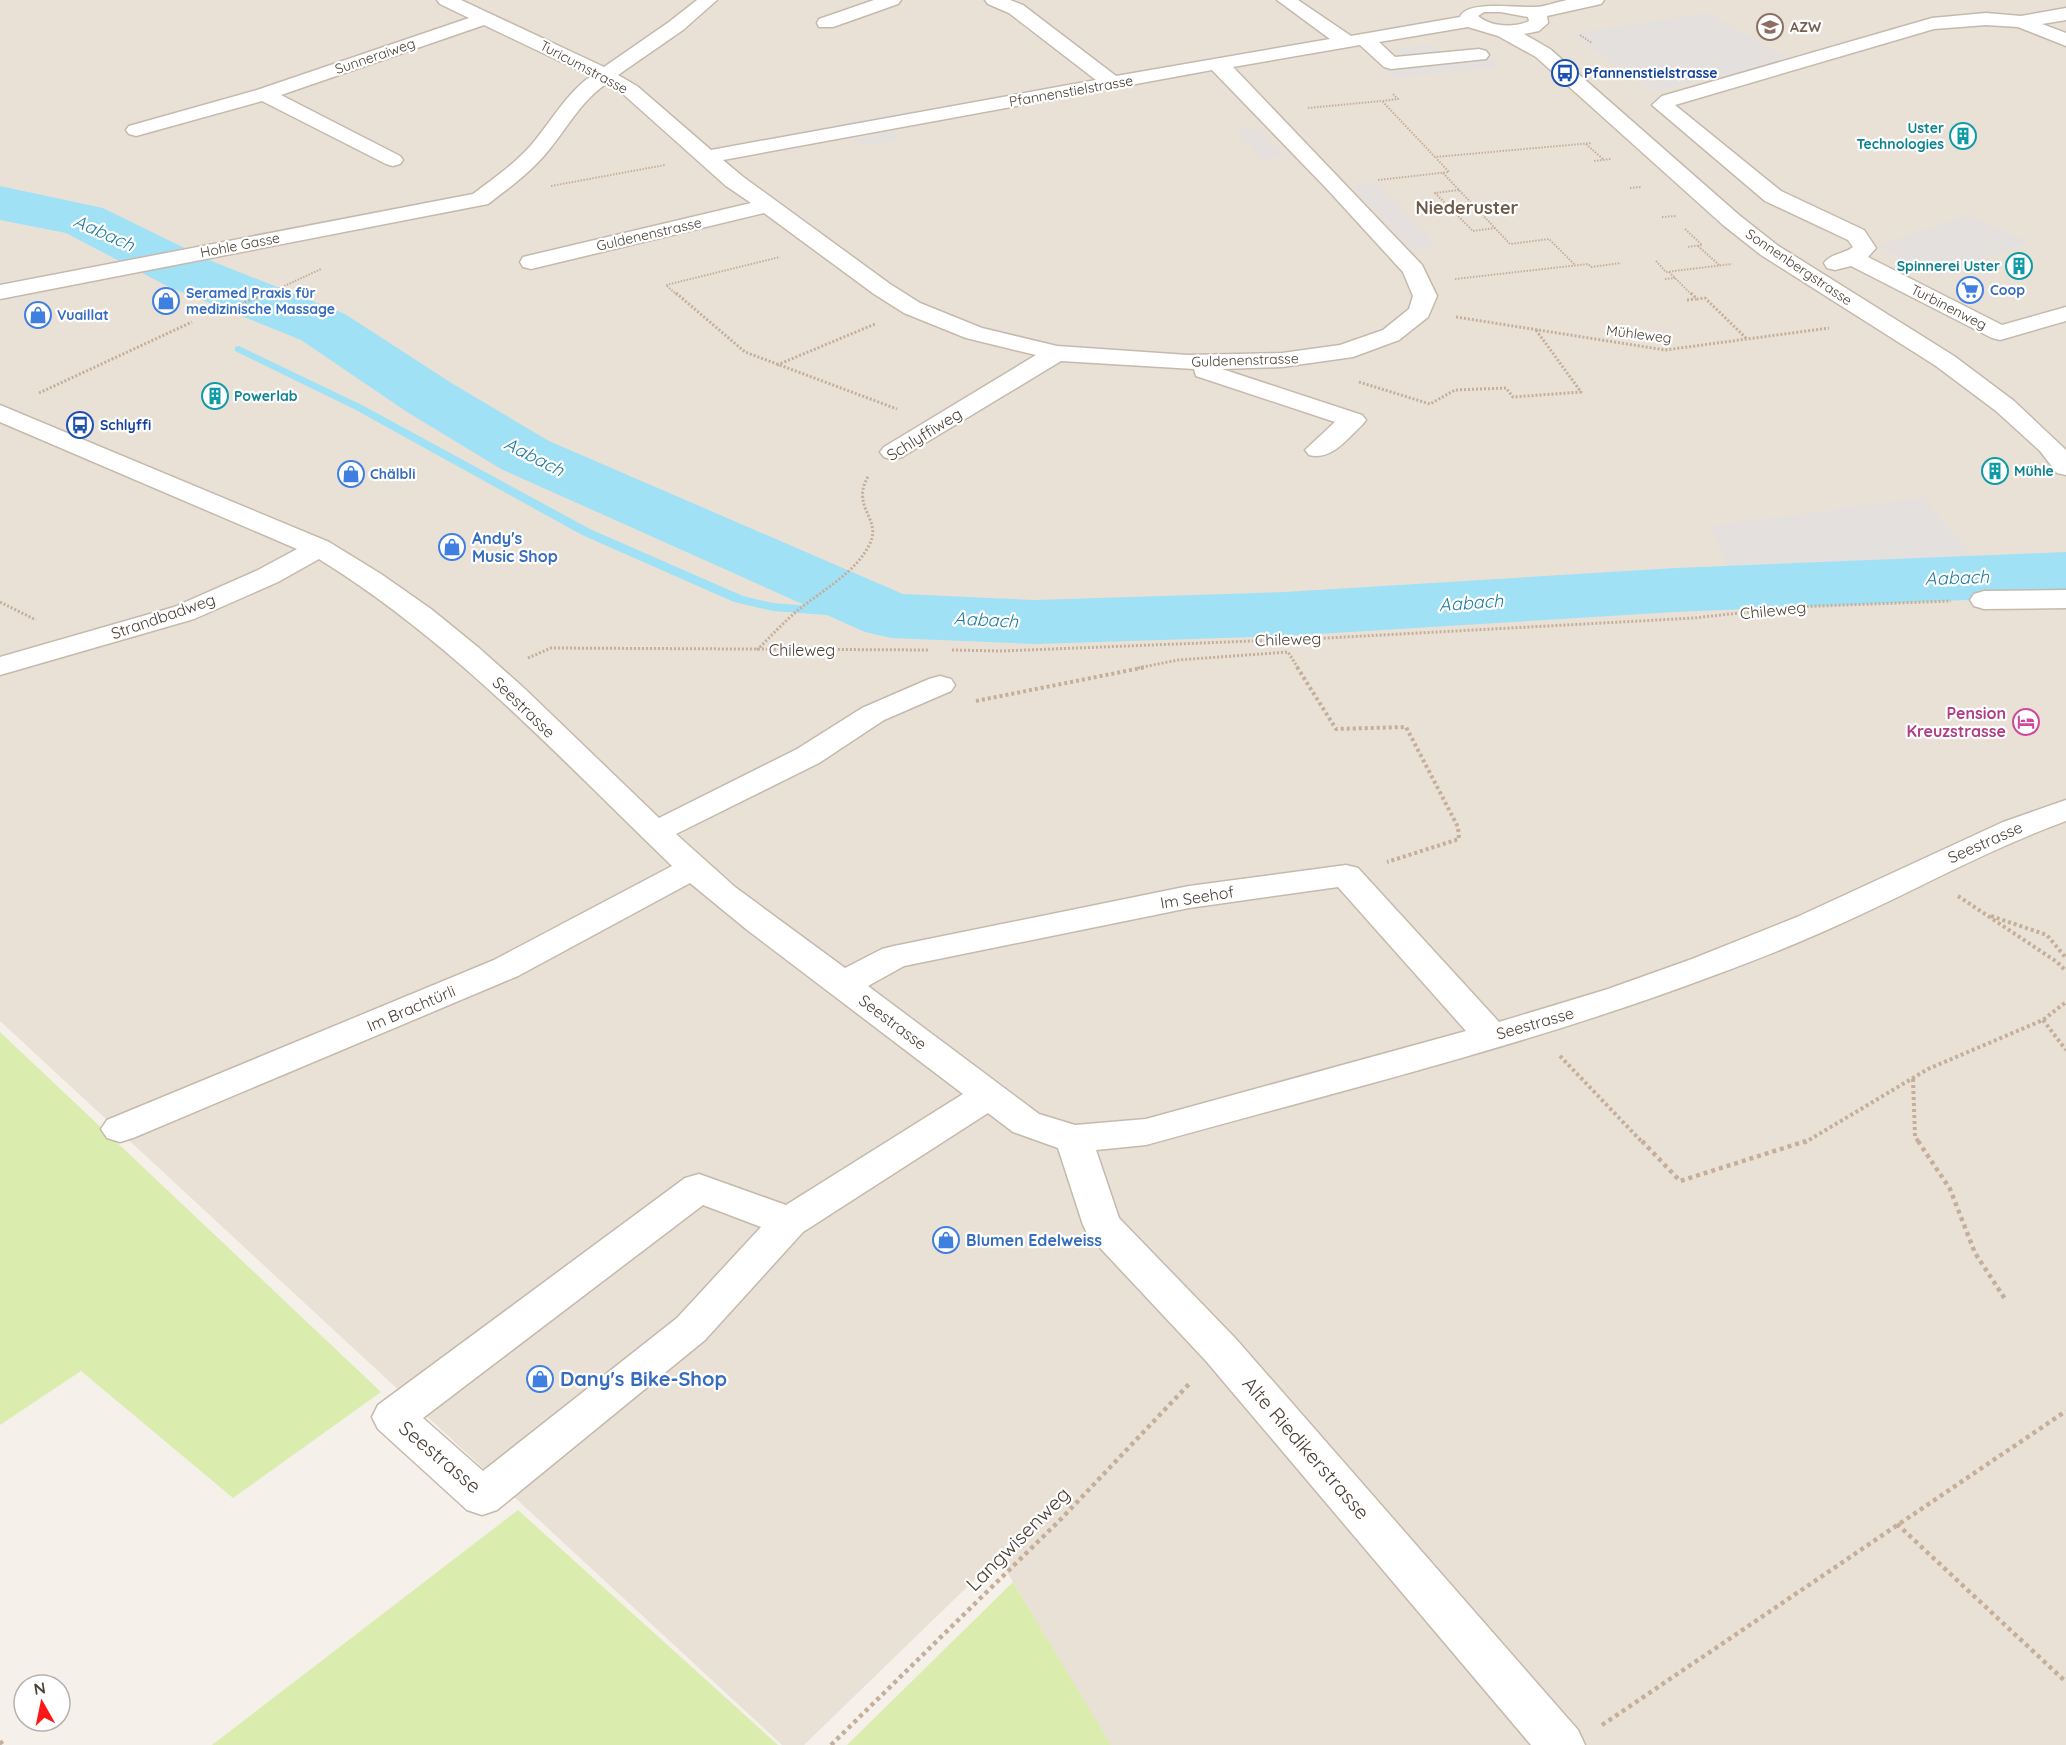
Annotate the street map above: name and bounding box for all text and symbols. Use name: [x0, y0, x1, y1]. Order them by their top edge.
school or university icon: AZW: [1755, 12, 1785, 42]
place label: AZW: [1790, 18, 1821, 36]
street label: Sunneraiweg: [332, 34, 418, 78]
street label: Turicumstrasse: [537, 36, 631, 98]
bus stop icon: Pfannenstielstrasse: [1550, 58, 1580, 88]
place label: Pfannenstielstrasse: [1584, 64, 1718, 82]
street label: Pfannenstielstrasse: [1008, 71, 1135, 111]
place label: Uster Technologies: [1856, 119, 1944, 153]
building icon: Uster Technologies: [1948, 121, 1978, 151]
district label: Niederuster: [1416, 196, 1519, 219]
water label: Aabach: [70, 209, 139, 256]
street label: Guldenenstrasse: [595, 213, 703, 255]
street label: Sonnenbergstrasse: [1742, 225, 1856, 309]
street label: Hohle Gasse: [199, 228, 281, 262]
building icon: Spinnerei Uster: [2004, 251, 2034, 281]
place label: Spinnerei Uster: [1897, 257, 2000, 275]
supermarket icon: Coop: [1955, 275, 1985, 305]
street label: Turbinenweg: [1908, 280, 1990, 334]
place label: Coop: [1990, 281, 2025, 299]
place label: Seramed Praxis für medizinische Massage: [186, 284, 335, 318]
shop icon: Seramed Praxis für medizinische Massage: [151, 286, 181, 316]
shop icon: Vuaillat: [23, 300, 53, 330]
place label: Vuaillat: [57, 306, 109, 324]
street label: Mühleweg: [1605, 321, 1673, 347]
street label: Guldenenstrasse: [1191, 349, 1299, 371]
building icon: Powerlab: [200, 381, 230, 411]
place label: Powerlab: [234, 387, 298, 405]
street label: Schlyffiweg: [883, 403, 965, 465]
bus stop icon: Schlyffi: [65, 410, 95, 440]
place label: Schlyffi: [100, 416, 151, 434]
water label: Aabach: [500, 432, 569, 482]
building icon: Mühle: [1980, 456, 2010, 486]
shop icon: Chälbli: [336, 459, 366, 489]
place label: Mühle: [2014, 462, 2054, 480]
place label: Chälbli: [370, 465, 415, 483]
place label: Andy's Music Shop: [472, 528, 558, 566]
shop icon: Andy's Music Shop: [437, 532, 467, 562]
water label: Aabach: [1924, 565, 1990, 590]
street label: Strandbadweg: [108, 589, 218, 643]
water label: Aabach: [1438, 589, 1505, 616]
street label: Chileweg: [1739, 597, 1807, 623]
water label: Aabach: [953, 606, 1019, 633]
street label: Chileweg: [1254, 628, 1322, 650]
street label: Chileweg: [769, 640, 835, 660]
street label: Seestrasse: [488, 672, 560, 742]
place label: Pension Kreuzstrasse: [1907, 703, 2006, 741]
hotel icon: Pension Kreuzstrasse: [2011, 707, 2041, 737]
street label: Seestrasse: [1945, 817, 2025, 867]
street label: Im Seehof: [1159, 881, 1236, 913]
street label: Im Brachtürli: [364, 980, 458, 1036]
street label: Seestrasse: [855, 990, 931, 1054]
street label: Seestrasse: [1494, 1002, 1576, 1044]
shop icon: Blumen Edelweiss: [931, 1225, 961, 1255]
place label: Blumen Edelweiss: [966, 1230, 1102, 1250]
shop icon: Dany's Bike-Shop: [525, 1364, 555, 1394]
place label: Dany's Bike-Shop: [560, 1366, 727, 1391]
street label: Alte Riedikerstrasse: [1237, 1371, 1375, 1524]
street label: Seestrasse: [394, 1415, 487, 1498]
street label: Langwisenweg: [960, 1481, 1075, 1596]
north arrow: [12, 1673, 72, 1733]
text: N: [32, 1677, 47, 1699]

